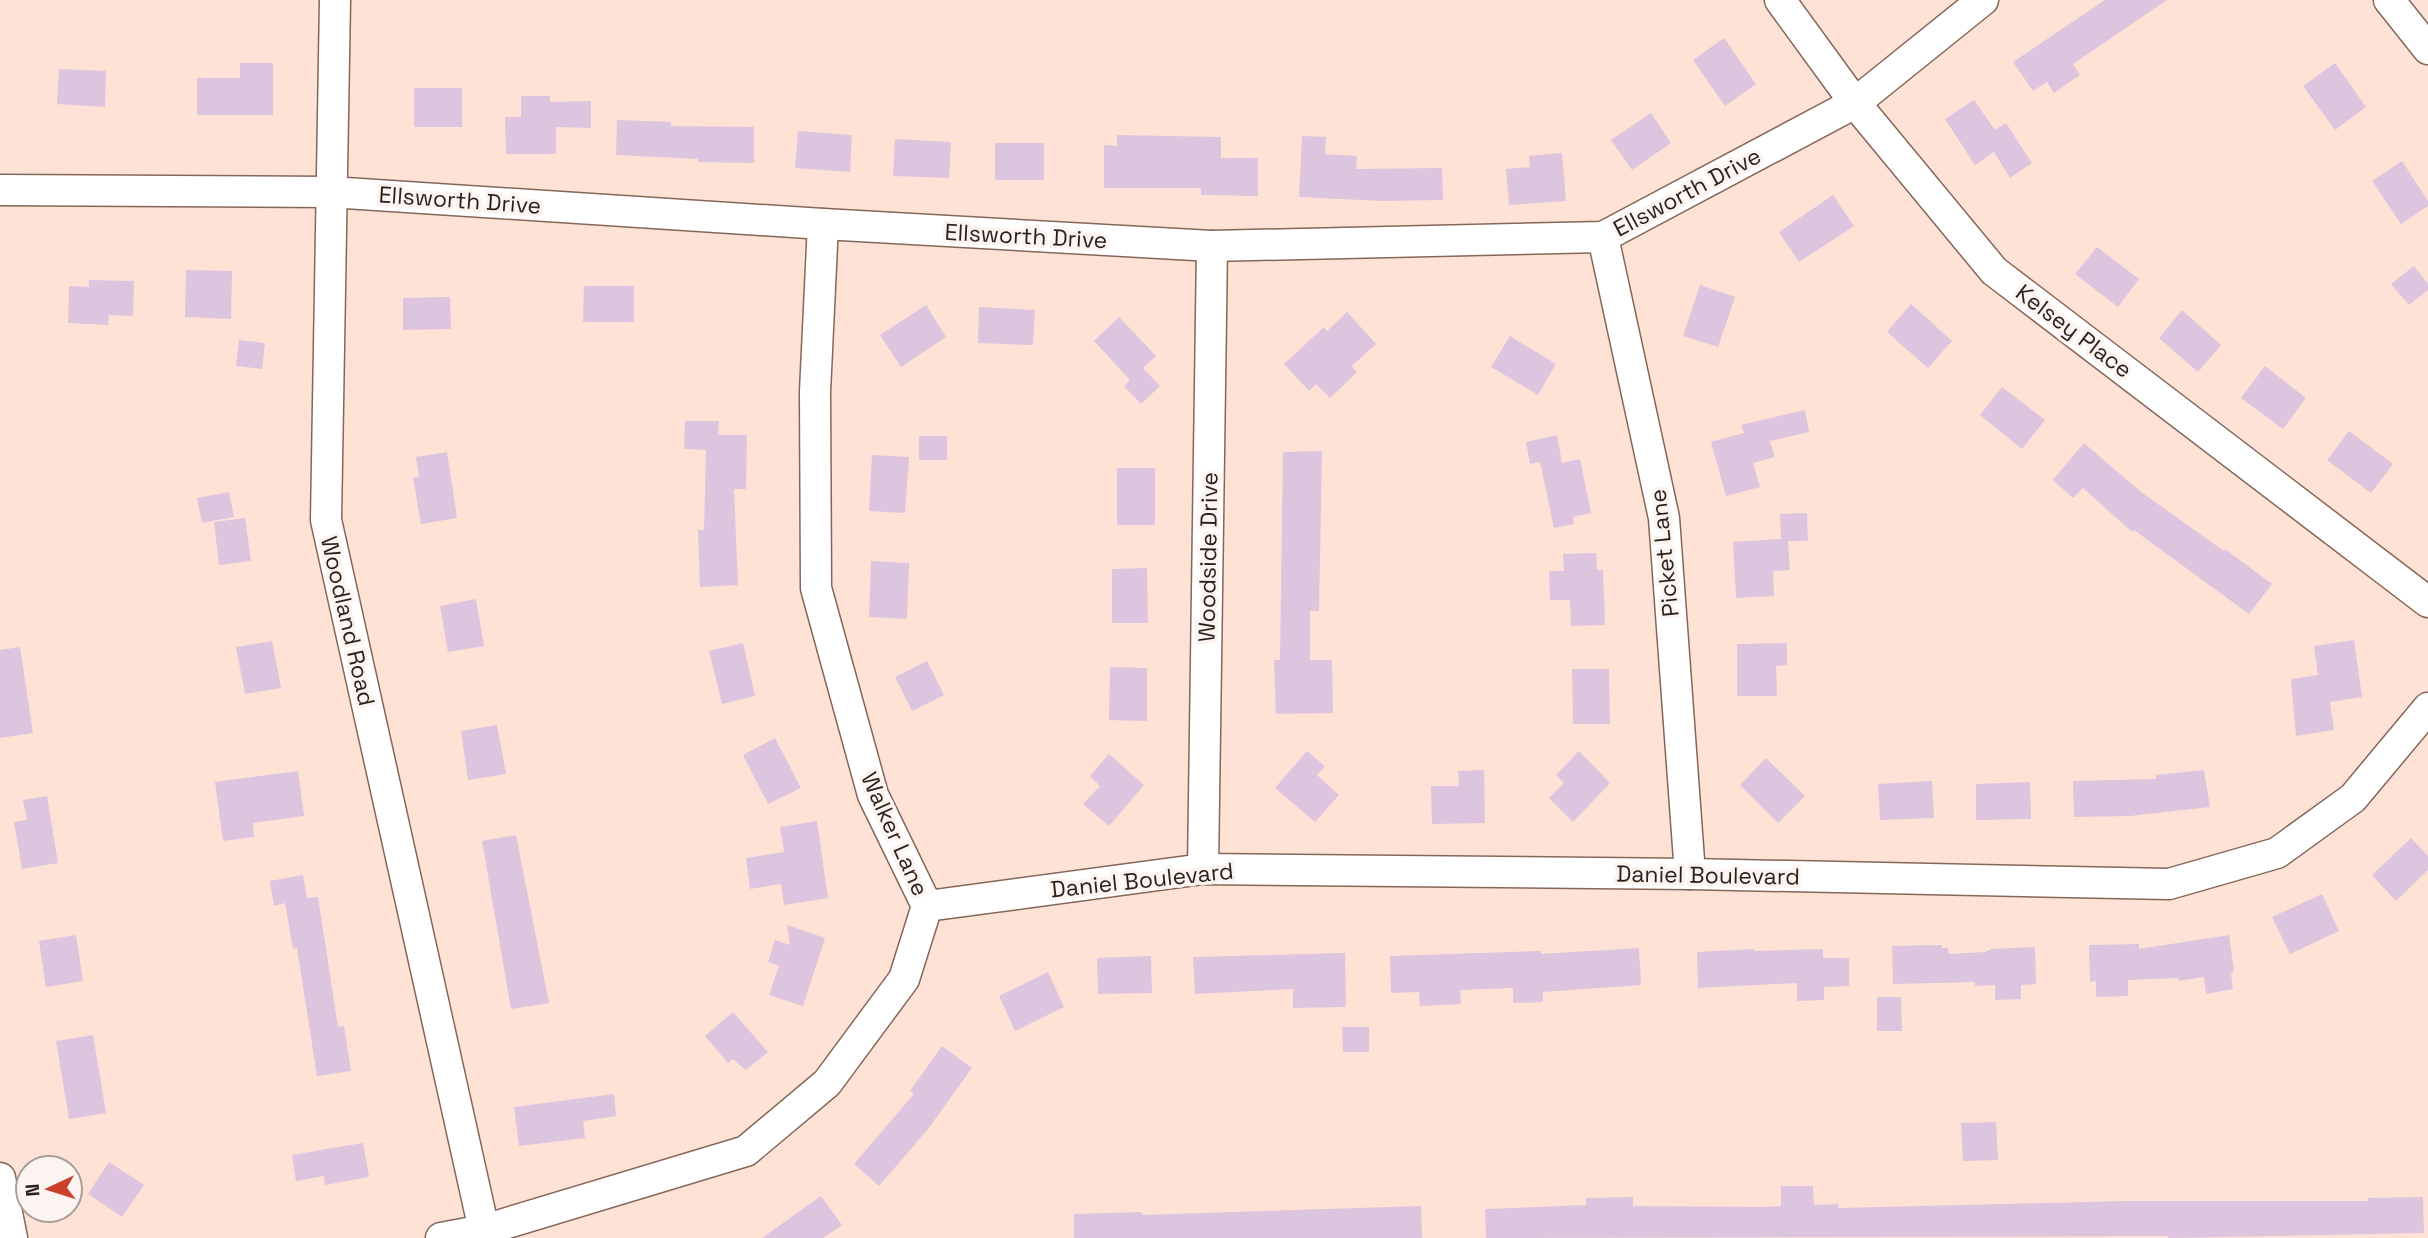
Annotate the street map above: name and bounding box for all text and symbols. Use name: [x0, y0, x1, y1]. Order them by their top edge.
street label: Ellsworth Drive: [1608, 141, 1766, 243]
street label: Ellsworth Drive: [378, 179, 542, 221]
street label: Ellsworth Drive: [944, 217, 1108, 255]
street label: Kelsey Place: [2010, 277, 2138, 385]
street label: Woodside Drive: [1192, 472, 1224, 642]
street label: Picket Lane: [1642, 488, 1686, 618]
street label: Woodland Road: [314, 533, 382, 709]
street label: Walker Lane: [854, 768, 936, 900]
street label: Daniel Boulevard: [1049, 855, 1235, 905]
street label: Daniel Boulevard: [1616, 858, 1800, 892]
north arrow: [14, 1154, 84, 1224]
text: N: [20, 1183, 45, 1197]

